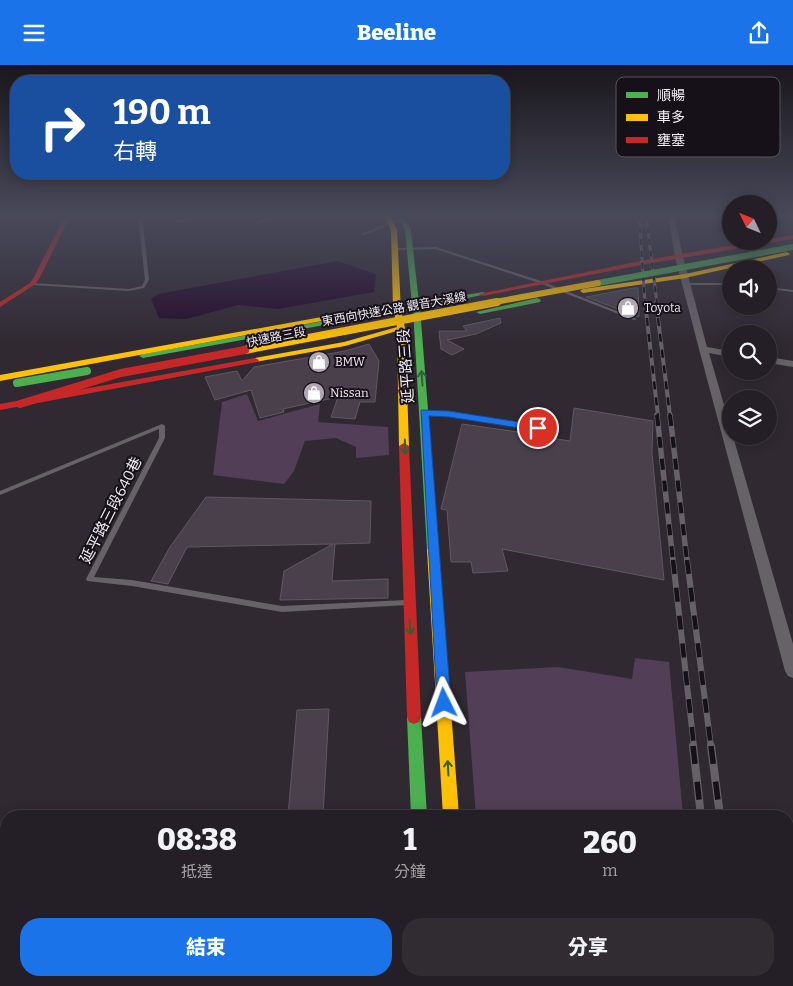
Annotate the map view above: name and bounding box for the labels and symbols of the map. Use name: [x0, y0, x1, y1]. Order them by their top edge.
legend: [616, 77, 780, 157]
text: 順暢: [657, 87, 685, 104]
text: 車多: [657, 109, 685, 126]
text: 壅塞: [657, 132, 685, 149]
north arrow: [722, 195, 778, 250]
street label: 東西向快速公路 觀音大溪線: [321, 289, 467, 329]
shop icon: Toyota: [616, 296, 640, 320]
place label: Toyota: [644, 301, 681, 315]
street label: 快速路三段: [245, 324, 307, 350]
street label: 延平路三段: [394, 328, 418, 404]
shop icon: BMW: [307, 350, 331, 374]
place label: BMW: [335, 355, 366, 369]
one-way arrow: [417, 371, 426, 387]
shop icon: Nissan: [302, 381, 326, 405]
place label: Nissan: [330, 386, 369, 400]
pin: [517, 407, 559, 449]
one-way arrow: [400, 438, 410, 455]
street label: 延平路三段640巷: [76, 454, 146, 566]
one-way arrow: [405, 618, 414, 634]
position arrow: [417, 676, 469, 728]
one-way arrow: [443, 760, 452, 776]

